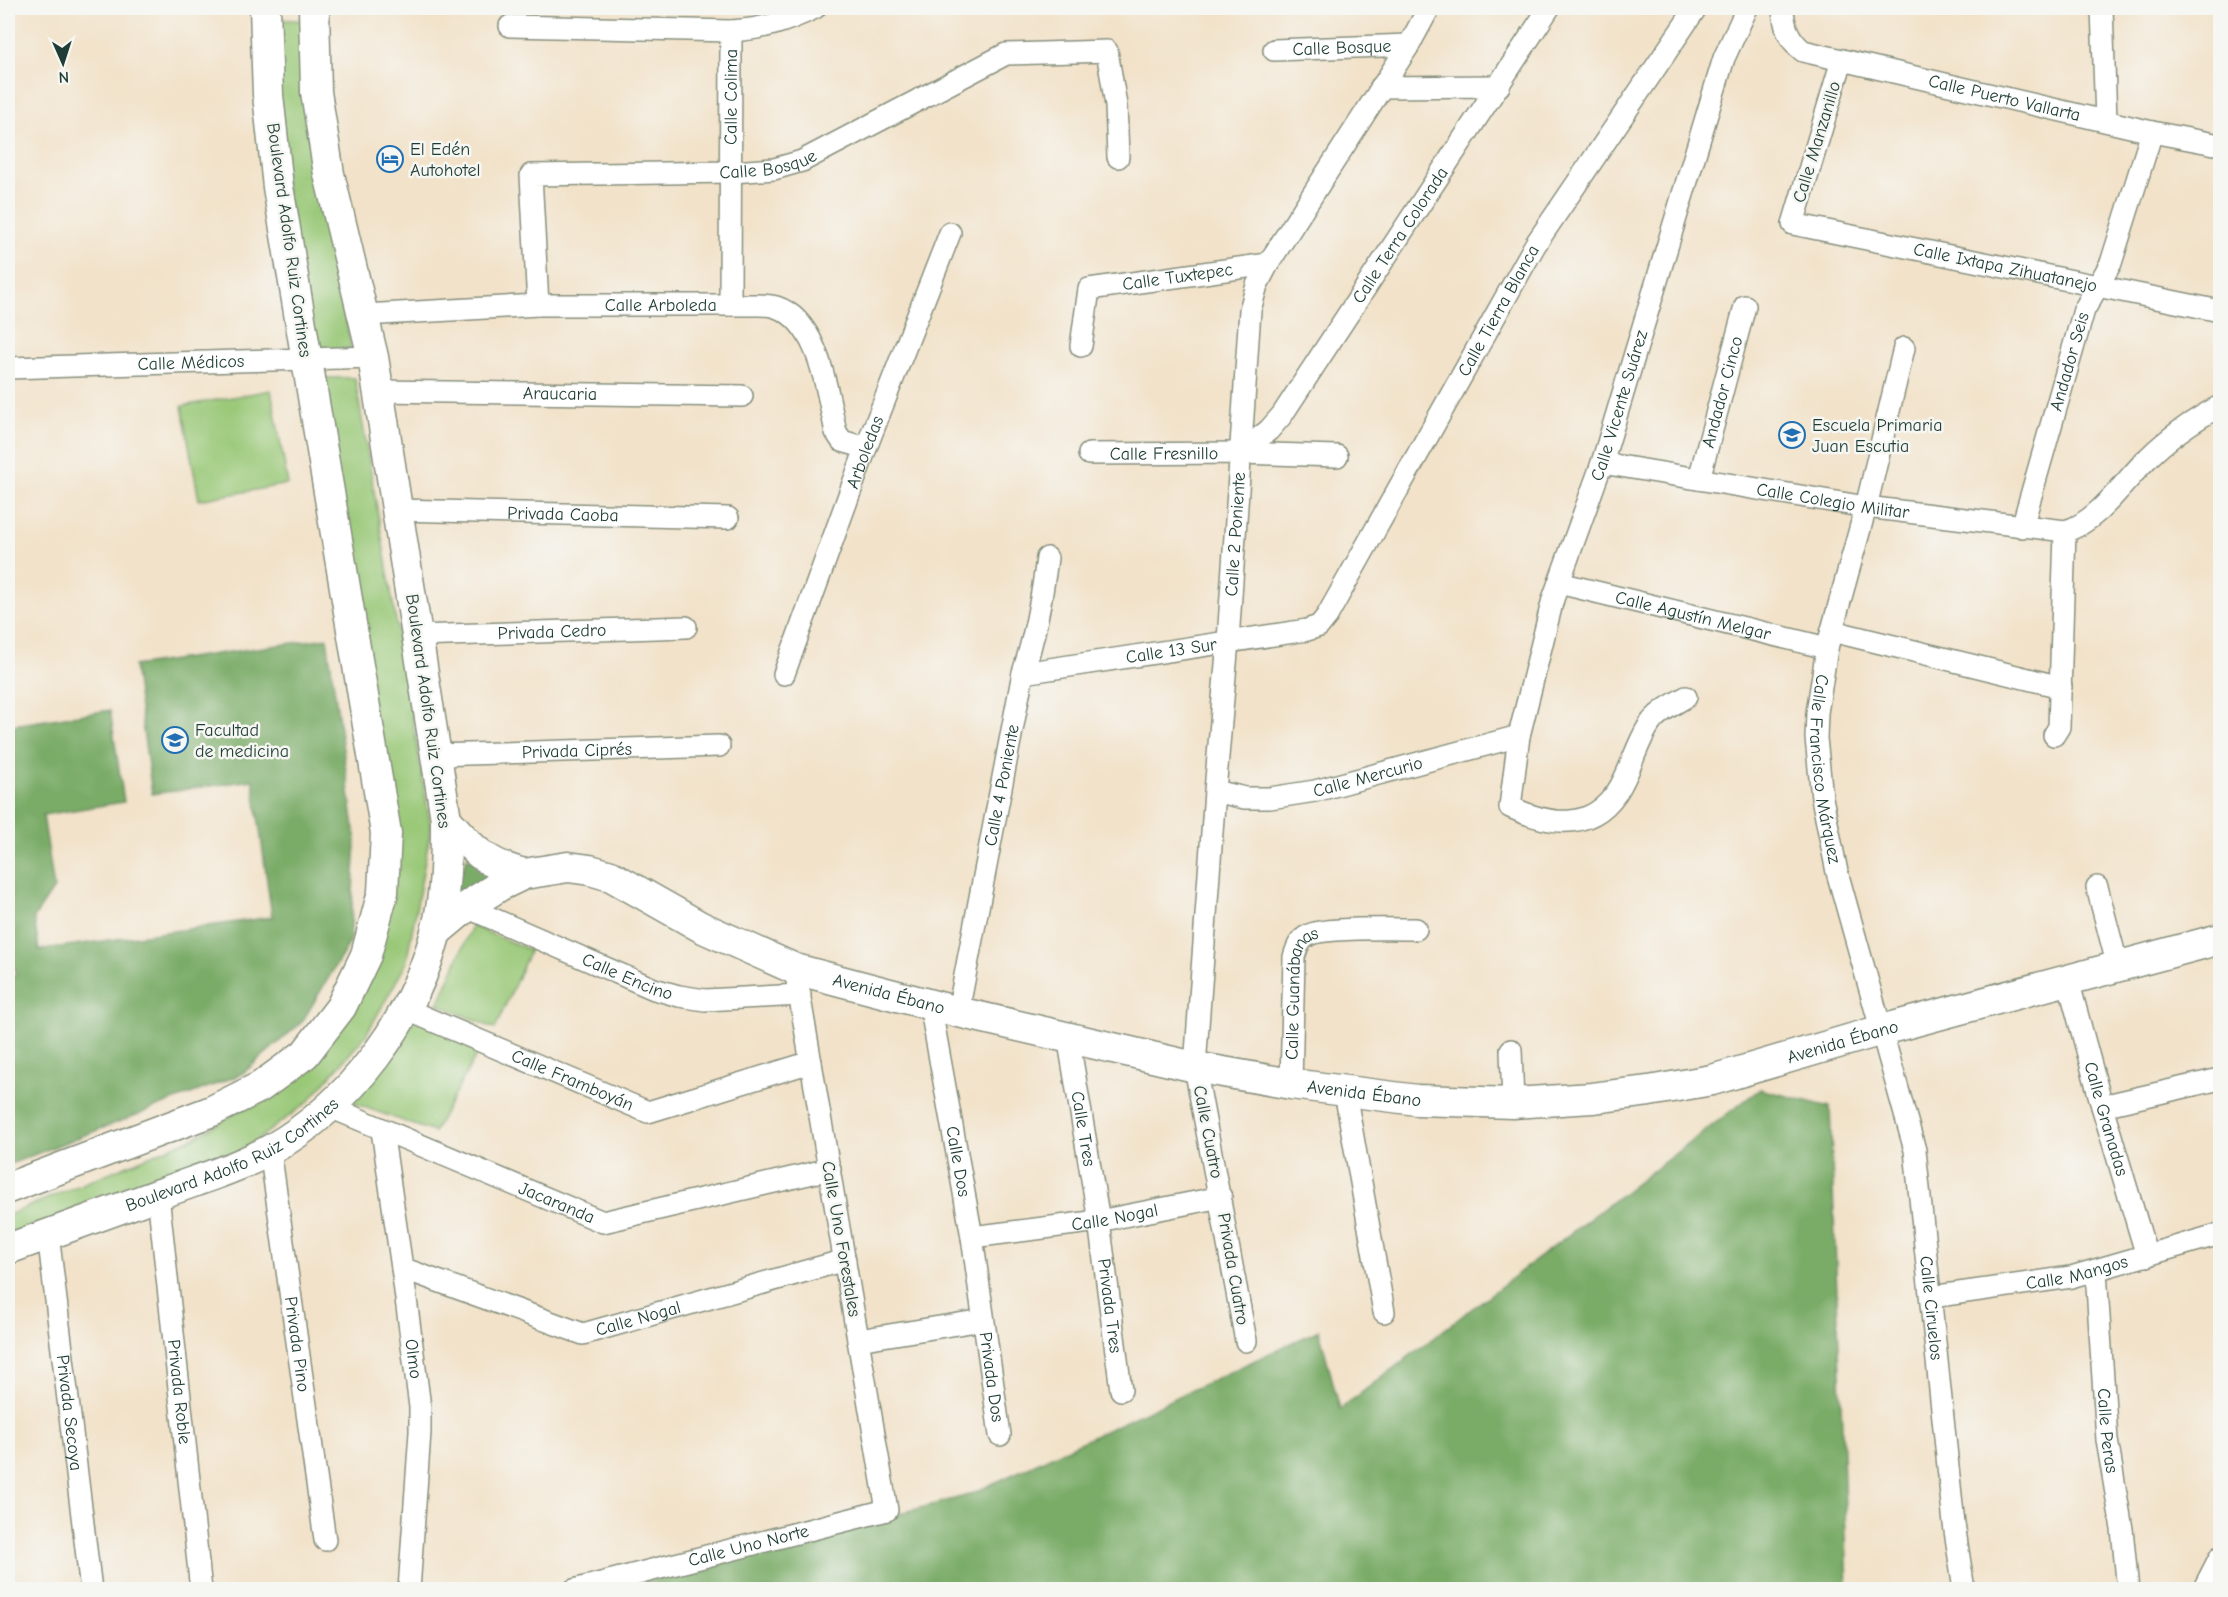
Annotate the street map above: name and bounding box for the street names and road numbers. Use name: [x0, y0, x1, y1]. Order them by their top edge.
street label: Calle Bosque: [1292, 35, 1392, 60]
street label: Calle Colima: [720, 49, 741, 145]
street label: Calle Puerto Vallarta: [1927, 70, 2082, 126]
street label: Calle Manzanillo: [1789, 79, 1845, 205]
street label: Boulevard Adolfo Ruiz Cortines: [262, 121, 316, 359]
street label: Calle Bosque: [719, 145, 820, 183]
street label: Calle Terra Colorada: [1348, 163, 1452, 307]
street label: Calle Ixtapa Zihuatanejo: [1912, 238, 2099, 296]
street label: Calle Tierra Blanca: [1453, 241, 1544, 380]
street label: Calle Tuxtepec: [1121, 258, 1235, 295]
street label: Calle Arboleda: [605, 295, 717, 316]
street label: Andador Seis: [2045, 310, 2093, 414]
street label: Calle Vicente Suárez: [1586, 327, 1652, 484]
street label: Andador Cinco: [1697, 334, 1747, 450]
street label: Calle Médicos: [137, 350, 245, 375]
street label: Araucaria: [523, 382, 597, 405]
street label: Arboledas: [842, 413, 888, 492]
street label: Calle Fresnillo: [1110, 443, 1218, 464]
street label: Calle 2 Poniente: [1220, 471, 1250, 597]
street label: Calle Colegio Militar: [1755, 478, 1911, 523]
street label: Privada Caoba: [507, 502, 619, 526]
street label: Calle Agustín Melgar: [1613, 587, 1774, 645]
street label: Boulevard Adolfo Ruiz Cortines: [401, 592, 455, 830]
street label: Privada Cedro: [497, 619, 607, 644]
street label: Calle 13 Sur: [1124, 633, 1219, 668]
street label: Calle Francisco Márquez: [1805, 673, 1846, 865]
street label: Calle 4 Poniente: [980, 722, 1023, 848]
street label: Privada Ciprés: [521, 738, 632, 763]
street label: Calle Mercurio: [1311, 752, 1425, 802]
street label: Calle Guanábanas: [1281, 922, 1320, 1060]
street label: Calle Encino: [579, 948, 675, 1004]
street label: Avenida Ébano: [831, 969, 947, 1019]
street label: Avenida Ébano: [1785, 1016, 1901, 1068]
street label: Calle Framboyán: [508, 1045, 637, 1115]
street label: Calle Granadas: [2080, 1059, 2133, 1178]
street label: Avenida Ébano: [1306, 1076, 1422, 1111]
street label: Calle Cuatro: [1189, 1084, 1227, 1180]
street label: Calle Tres: [1067, 1089, 1100, 1168]
street label: Boulevard Adolfo Ruiz Cortines: [123, 1093, 343, 1216]
street label: Calle Dos: [942, 1124, 975, 1199]
street label: Calle Uno Forestales: [817, 1160, 865, 1318]
street label: Jacaranda: [516, 1177, 598, 1228]
street label: Calle Nogal: [1070, 1199, 1160, 1235]
street label: Privada Cuatro: [1213, 1211, 1253, 1327]
street label: Calle Mangos: [2024, 1251, 2130, 1294]
street label: Calle Ciruelos: [1916, 1255, 1947, 1361]
street label: Privada Tres: [1093, 1257, 1127, 1354]
street label: Privada Pino: [280, 1295, 314, 1393]
street label: Calle Nogal: [593, 1296, 683, 1340]
street label: Privada Dos: [975, 1330, 1009, 1423]
street label: Privada Roble: [163, 1338, 196, 1445]
street label: Olmo: [401, 1338, 427, 1380]
street label: Privada Secoya: [52, 1353, 87, 1472]
street label: Calle Peras: [2093, 1387, 2123, 1475]
street label: Calle Uno Norte: [686, 1520, 811, 1571]

